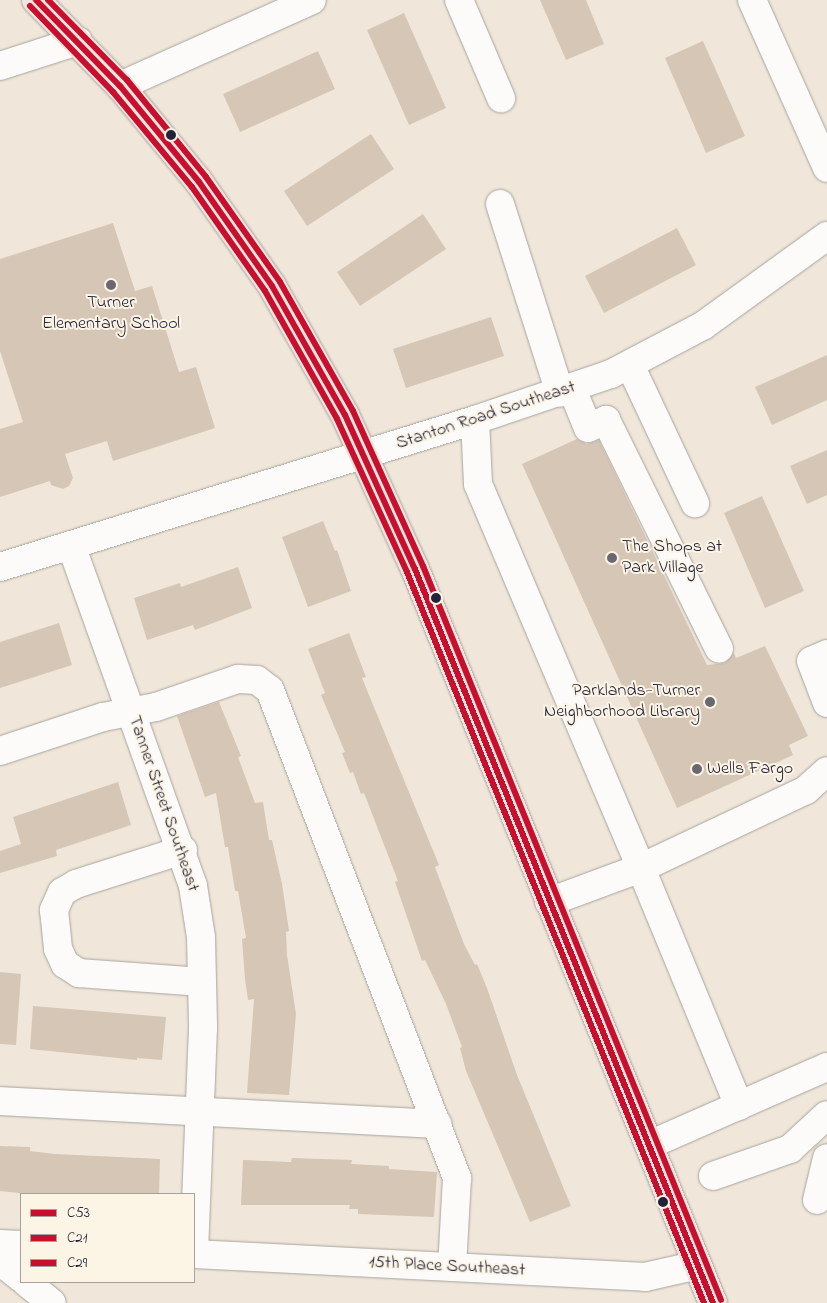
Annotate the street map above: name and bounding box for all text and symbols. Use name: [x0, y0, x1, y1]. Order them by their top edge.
unlabelled marker: [166, 130, 176, 140]
marker: Turner Elementary School: [105, 279, 117, 291]
place label: Turner Elementary School: [42, 293, 180, 336]
street label: Stanton Road Southeast: [394, 377, 578, 455]
place label: The Shops at Park Village: [622, 537, 722, 580]
marker: The Shops at Park Village: [606, 552, 618, 564]
unlabelled marker: [431, 593, 441, 603]
place label: Parklands-Turner Neighborhood Library: [544, 681, 700, 724]
marker: Parklands-Turner Neighborhood Library: [704, 696, 716, 708]
street label: Tanner Street Southeast: [123, 713, 203, 895]
place label: Wells Fargo: [707, 758, 793, 780]
marker: Wells Fargo: [691, 763, 703, 775]
legend: [20, 1193, 195, 1283]
unlabelled marker: [658, 1197, 668, 1207]
text: C53: [67, 1202, 90, 1224]
text: C21: [67, 1227, 87, 1249]
text: C29: [67, 1252, 87, 1274]
street label: 15th Place Southeast: [368, 1252, 526, 1282]

